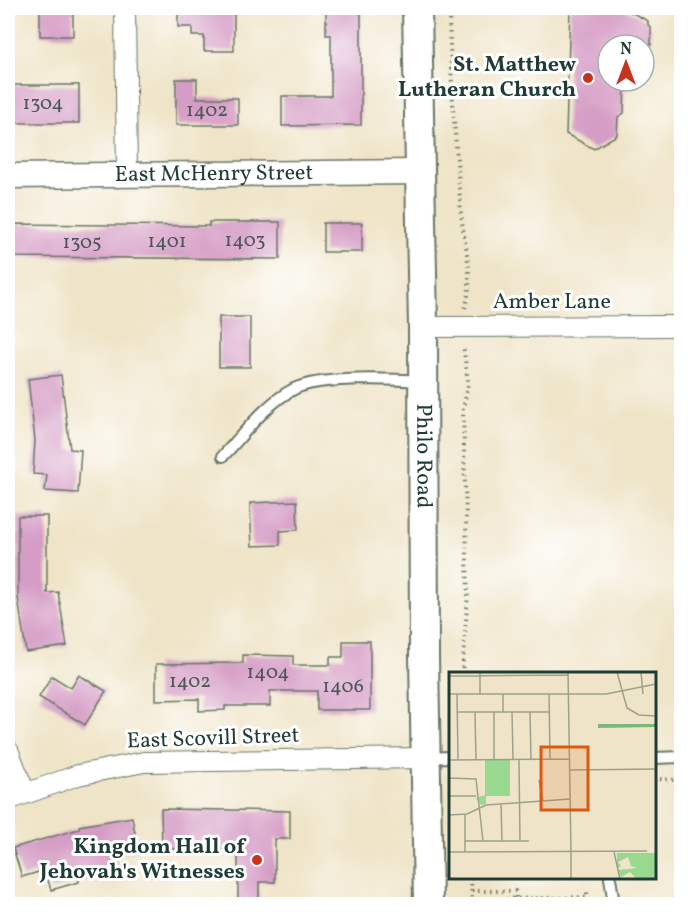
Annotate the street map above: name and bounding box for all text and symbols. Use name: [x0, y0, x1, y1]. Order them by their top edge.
north arrow: [596, 33, 656, 93]
text: N: [620, 39, 632, 61]
place label: St. Matthew Lutheran Church: [398, 50, 577, 106]
marker: St. Matthew Lutheran Church: [581, 71, 595, 85]
house number: 1304: [22, 90, 64, 118]
house number: 1402: [186, 97, 228, 125]
street label: East McHenry Street: [115, 158, 314, 190]
house number: 1403: [224, 227, 266, 255]
house number: 1401: [147, 228, 187, 256]
house number: 1305: [62, 229, 102, 257]
street label: Amber Lane: [493, 287, 611, 318]
street label: Philo Road: [408, 403, 439, 508]
house number: 1404: [247, 659, 289, 687]
house number: 1402: [169, 668, 211, 696]
inset map: [449, 672, 656, 879]
house number: 1406: [322, 673, 364, 701]
street label: East Scovill Street: [126, 720, 300, 758]
place label: Kingdom Hall of Jehovah's Witnesses: [39, 832, 247, 888]
marker: Kingdom Hall of Jehovah's Witnesses: [250, 853, 264, 867]

